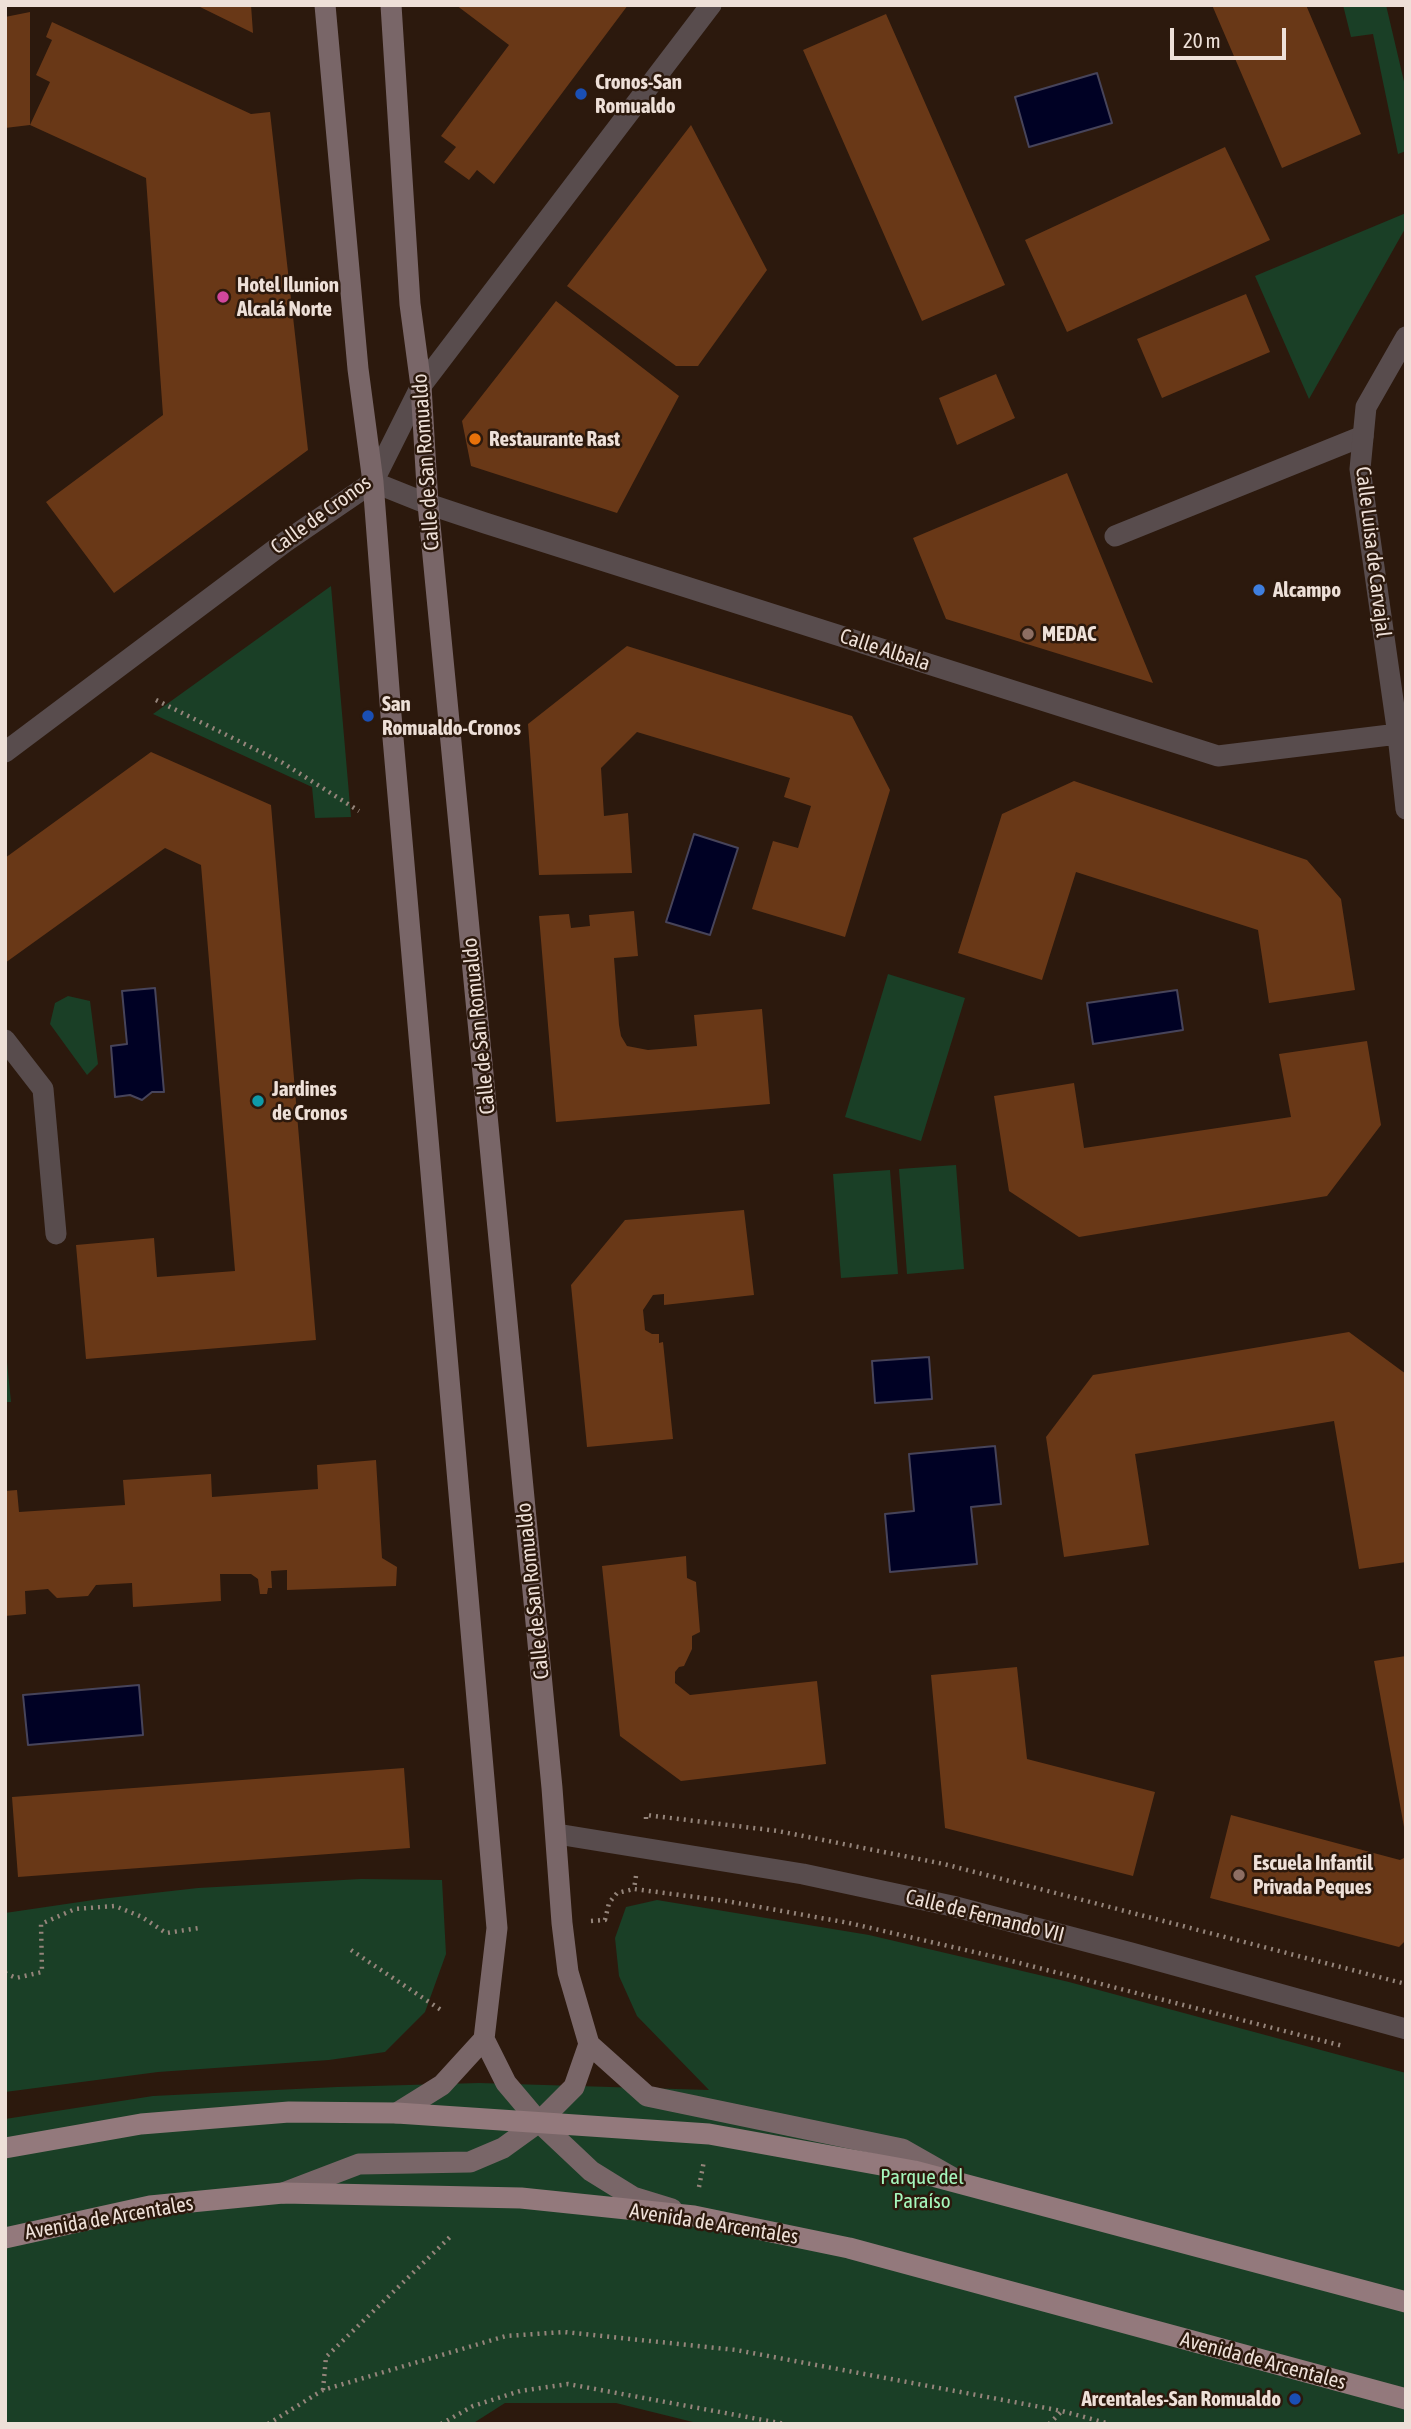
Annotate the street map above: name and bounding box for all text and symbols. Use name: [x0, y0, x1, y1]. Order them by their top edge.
scale bar: [1173, 14, 1288, 58]
text: 20 m: [1183, 28, 1221, 52]
place label: Cronos-San Romualdo: [595, 69, 682, 119]
marker: Cronos-San Romualdo: [573, 86, 589, 102]
place label: Hotel Ilunion Alcalá Norte: [237, 272, 339, 322]
marker: Hotel Ilunion Alcalá Norte: [215, 289, 231, 305]
street label: Calle de San Romualdo: [407, 373, 445, 551]
place label: Restaurante Rast: [489, 426, 620, 452]
marker: Restaurante Rast: [467, 431, 483, 447]
street label: Calle Luisa de Carvajal: [1350, 465, 1396, 639]
street label: Calle de Cronos: [266, 470, 376, 560]
place label: Alcampo: [1273, 577, 1341, 603]
marker: Alcampo: [1251, 582, 1267, 598]
place label: MEDAC: [1042, 621, 1097, 647]
street label: Calle Albala: [837, 624, 933, 676]
marker: MEDAC: [1020, 626, 1036, 642]
place label: San Romualdo-Cronos: [382, 691, 521, 741]
marker: San Romualdo-Cronos: [360, 708, 376, 724]
street label: Calle de San Romualdo: [457, 937, 501, 1115]
place label: Jardines de Cronos: [272, 1076, 347, 1126]
marker: Jardines de Cronos: [250, 1093, 266, 1109]
street label: Calle de San Romualdo: [511, 1502, 555, 1680]
place label: Escuela Infantil Privada Peques: [1253, 1850, 1373, 1900]
marker: Escuela Infantil Privada Peques: [1231, 1867, 1247, 1883]
street label: Calle de Fernando VII: [903, 1884, 1067, 1948]
park label: Parque del Paraíso: [880, 2164, 964, 2214]
street label: Avenida de Arcentales: [23, 2191, 195, 2245]
street label: Avenida de Arcentales: [628, 2198, 800, 2250]
street label: Avenida de Arcentales: [1177, 2327, 1349, 2395]
place label: Arcentales-San Romualdo: [1081, 2386, 1281, 2412]
marker: Arcentales-San Romualdo: [1287, 2391, 1303, 2407]

